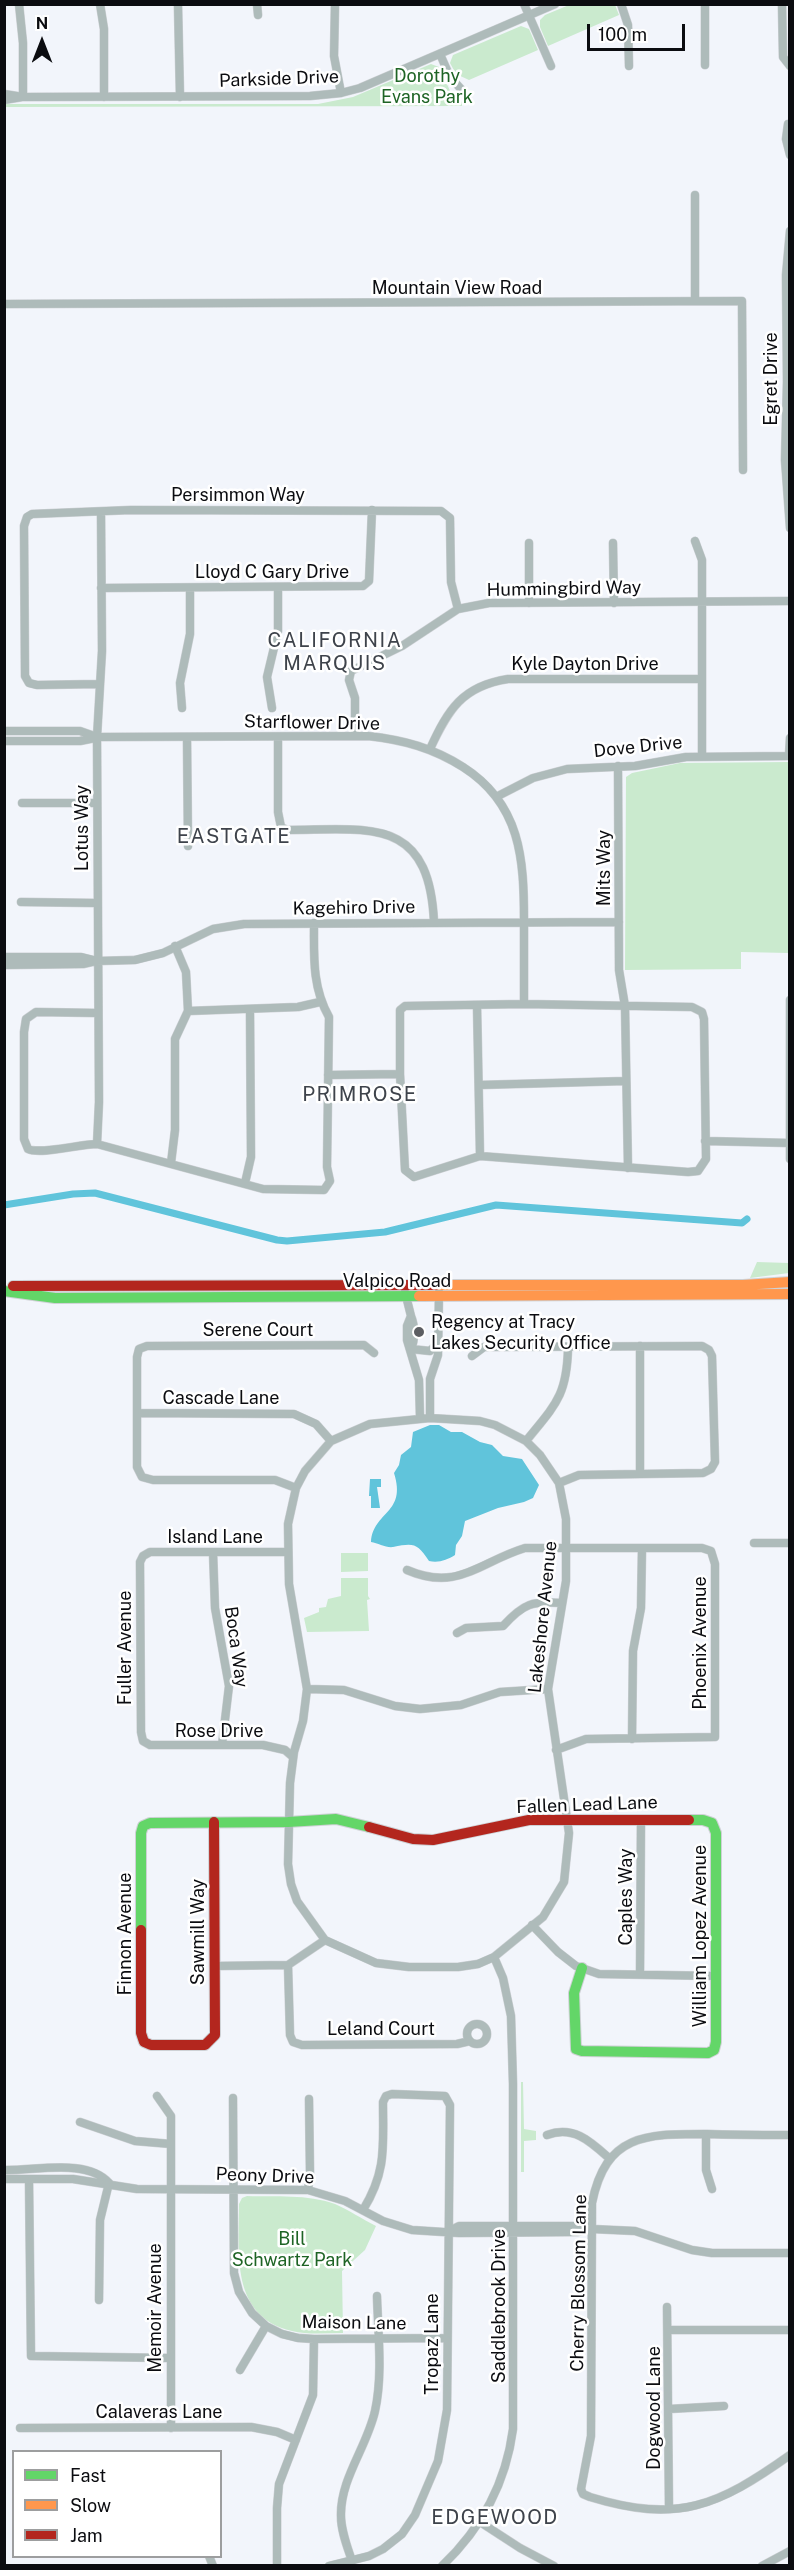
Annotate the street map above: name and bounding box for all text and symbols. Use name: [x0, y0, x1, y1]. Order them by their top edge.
north arrow: [12, 12, 72, 72]
scale bar: [590, 12, 688, 50]
text: N: [36, 14, 48, 33]
text: 100 m: [598, 24, 647, 45]
park label: Dorothy Evans Park: [381, 65, 473, 107]
street label: Parkside Drive: [219, 66, 339, 92]
street label: Mountain View Road: [372, 277, 542, 299]
street label: Egret Drive: [760, 332, 782, 426]
street label: Persimmon Way: [171, 484, 305, 506]
street label: Lloyd C Gary Drive: [195, 561, 349, 583]
street label: Hummingbird Way: [487, 577, 641, 601]
district label: CALIFORNIA MARQUIS: [268, 629, 402, 676]
street label: Kyle Dayton Drive: [511, 653, 659, 675]
street label: Starflower Drive: [244, 711, 380, 735]
street label: Dove Drive: [593, 732, 683, 762]
street label: Lotus Way: [71, 785, 93, 871]
district label: EASTGATE: [177, 825, 291, 849]
street label: Mits Way: [593, 830, 615, 906]
street label: Kagehiro Drive: [292, 896, 416, 920]
district label: PRIMROSE: [302, 1083, 418, 1107]
street label: Valpico Road: [343, 1270, 451, 1292]
place label: Regency at Tracy Lakes Security Office: [431, 1311, 611, 1354]
street label: Serene Court: [202, 1319, 314, 1341]
marker: Regency at Tracy Lakes Security Office: [412, 1325, 426, 1339]
street label: Cascade Lane: [163, 1387, 279, 1409]
street label: Island Lane: [167, 1526, 263, 1548]
street label: Lakeshore Avenue: [524, 1540, 562, 1694]
street label: Phoenix Avenue: [689, 1576, 711, 1710]
street label: Fuller Avenue: [114, 1591, 136, 1705]
street label: Boca Way: [220, 1605, 252, 1689]
street label: Rose Drive: [175, 1720, 263, 1742]
street label: Fallen Lead Lane: [516, 1792, 658, 1818]
street label: William Lopez Avenue: [689, 1845, 711, 2027]
street label: Caples Way: [615, 1848, 637, 1946]
street label: Finnon Avenue: [114, 1873, 136, 1995]
street label: Sawmill Way: [187, 1879, 209, 1985]
street label: Leland Court: [327, 2018, 435, 2040]
street label: Peony Drive: [215, 2163, 315, 2189]
street label: Cherry Blossom Lane: [567, 2194, 591, 2372]
park label: Bill Schwartz Park: [232, 2228, 352, 2270]
street label: Saddlebrook Drive: [488, 2229, 510, 2383]
street label: Memoir Avenue: [144, 2243, 166, 2373]
street label: Tropaz Lane: [421, 2293, 443, 2395]
street label: Maison Lane: [301, 2311, 407, 2335]
street label: Dogwood Lane: [643, 2346, 665, 2470]
street label: Calaveras Lane: [95, 2401, 223, 2423]
legend: [12, 2450, 222, 2558]
text: Fast: [70, 2465, 106, 2486]
text: Slow: [70, 2495, 111, 2516]
district label: EDGEWOOD: [431, 2506, 559, 2530]
text: Jam: [70, 2525, 103, 2546]

